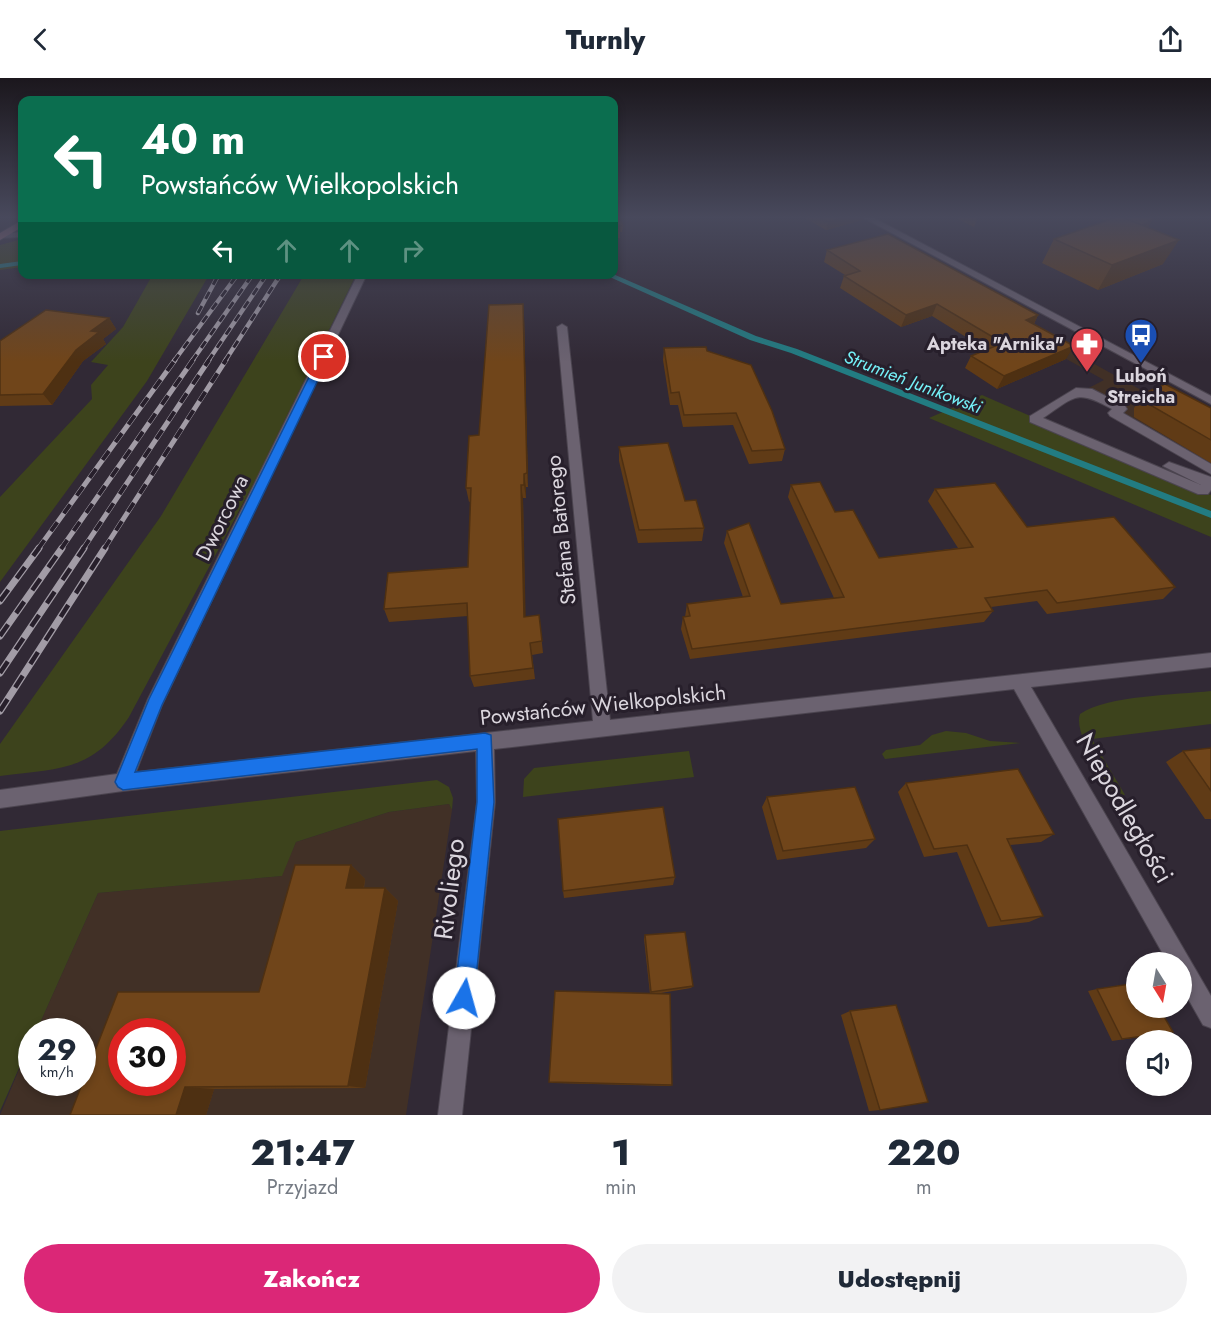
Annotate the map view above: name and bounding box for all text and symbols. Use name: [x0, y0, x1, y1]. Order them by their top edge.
text: Turnly: [566, 20, 645, 59]
icon: back: [24, 23, 57, 56]
icon: share: [1154, 23, 1187, 56]
text: 40 m: [141, 109, 245, 170]
icon: left: [42, 120, 120, 198]
text: Powstańców Wielkopolskich: [141, 165, 459, 204]
icon: left: [207, 234, 240, 267]
icon: ahead: [270, 234, 303, 267]
icon: ahead: [333, 234, 366, 267]
icon: right: [396, 234, 429, 267]
bus stop icon: Luboń Streicha: [1123, 317, 1159, 364]
pharmacy icon: Apteka "Arnika": [1069, 326, 1105, 373]
pin: [298, 331, 349, 382]
place label: Apteka "Arnika": [926, 331, 1064, 357]
icon: arrive: [307, 340, 340, 373]
water label: Strumień Junikowski: [840, 344, 986, 420]
place label: Luboń Streicha: [1107, 363, 1175, 410]
street label: Stefana Batorego: [538, 454, 584, 606]
street label: Dworcowa: [188, 470, 256, 566]
street label: Powstańców Wielkopolskich: [478, 677, 728, 733]
street label: Niepodległości: [1067, 726, 1183, 890]
street label: Rivoliego: [424, 836, 474, 942]
north arrow: [1126, 952, 1192, 1018]
map controls: [1126, 952, 1192, 1096]
position arrow: [432, 966, 496, 1030]
speed limit sign: 30: [108, 1018, 186, 1096]
text: 29: [37, 1028, 77, 1071]
button: sound: [1126, 1030, 1192, 1096]
text: km/h: [40, 1061, 74, 1083]
text: 21:47: [250, 1126, 355, 1178]
text: 1: [611, 1126, 630, 1178]
text: 220: [887, 1126, 961, 1178]
text: Przyjazd: [267, 1173, 338, 1202]
text: min: [605, 1173, 636, 1202]
text: m: [916, 1173, 932, 1202]
button: Zakończ: [24, 1244, 600, 1313]
button: Udostępnij: [612, 1244, 1187, 1313]

